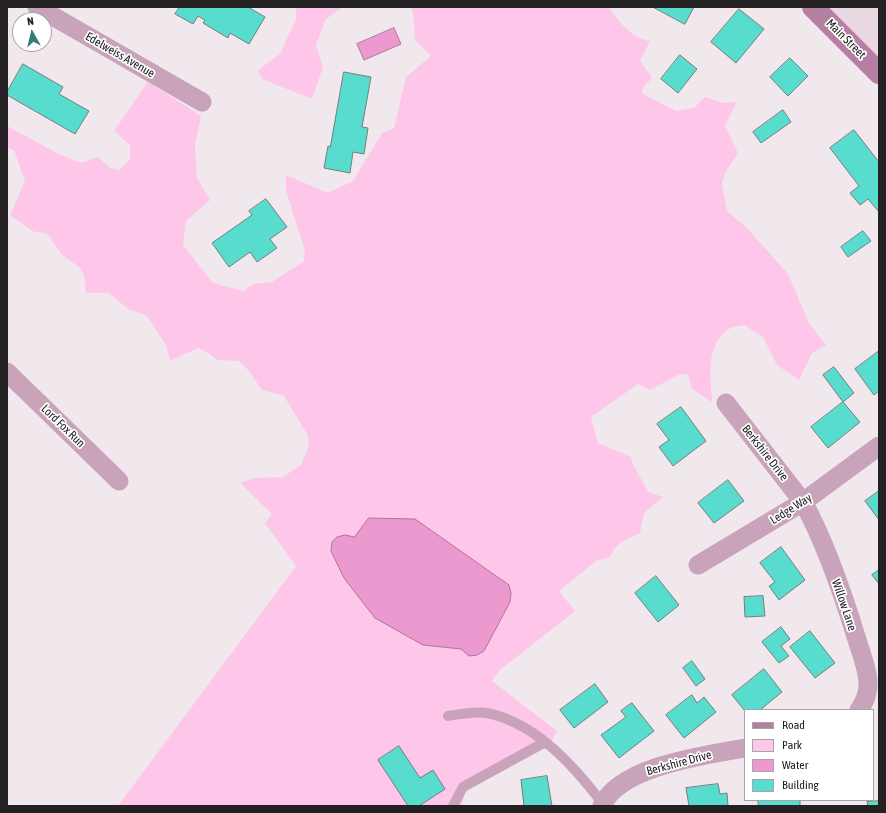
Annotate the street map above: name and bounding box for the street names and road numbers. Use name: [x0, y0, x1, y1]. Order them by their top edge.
street label: Main Street: [823, 16, 869, 62]
street label: Edelweiss Avenue: [83, 29, 157, 81]
street label: Lord Fox Run: [38, 402, 88, 450]
street label: Berkshire Drive: [739, 422, 791, 484]
street label: Ledge Way: [767, 491, 815, 527]
street label: Willow Lane: [828, 577, 860, 633]
street label: Berkshire Drive: [645, 747, 713, 779]

